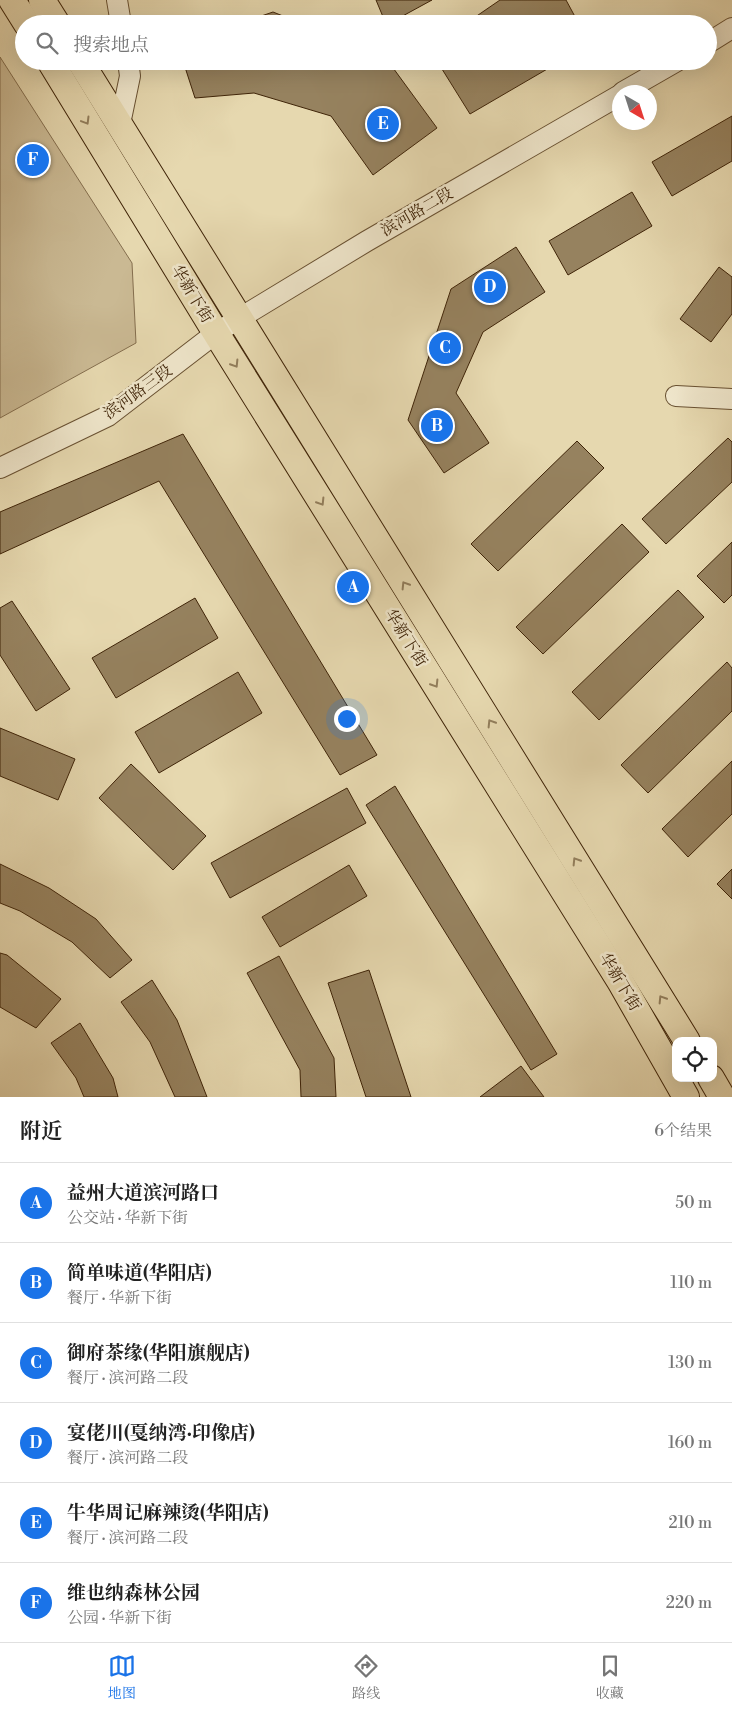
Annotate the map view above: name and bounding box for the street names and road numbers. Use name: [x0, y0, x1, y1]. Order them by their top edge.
street label: 滨河路二段: [377, 183, 457, 241]
street label: 华新下街: [167, 261, 217, 327]
street label: 滨河路三段: [100, 360, 176, 424]
street label: 华新下街: [381, 606, 431, 670]
street label: 华新下街: [595, 949, 645, 1015]

